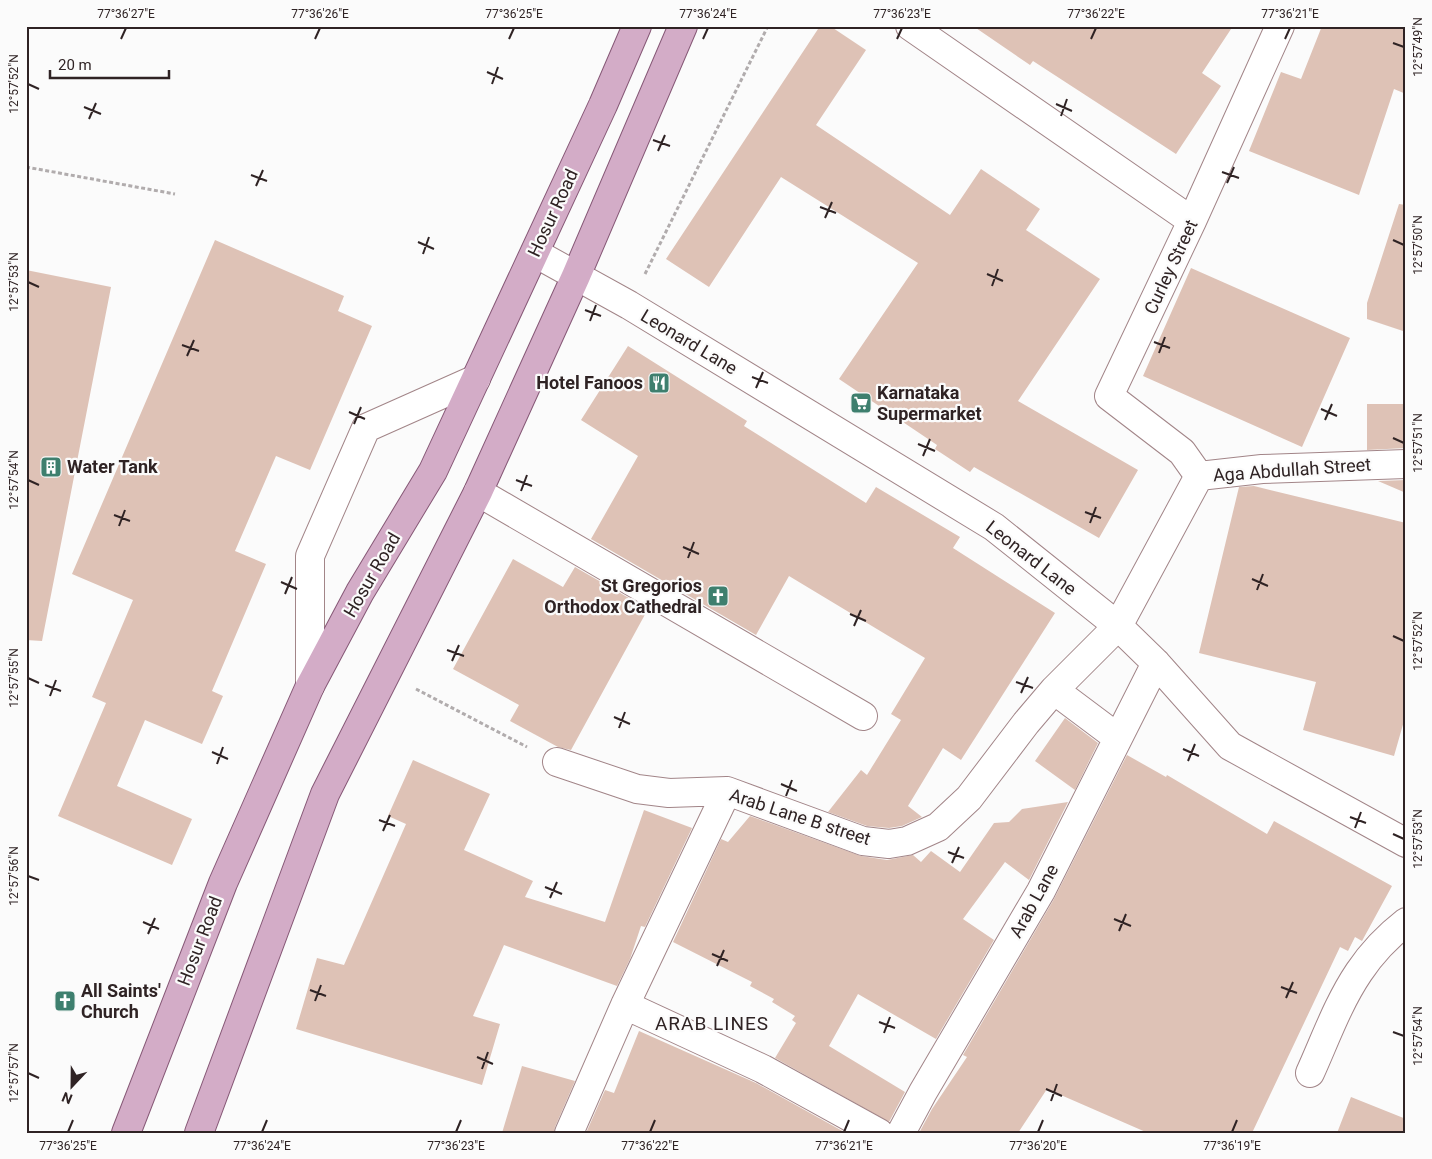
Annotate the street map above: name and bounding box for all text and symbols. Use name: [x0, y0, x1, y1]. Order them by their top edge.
text: 77°36'27"E: [97, 7, 155, 21]
text: 77°36'26"E: [291, 7, 349, 21]
text: 77°36'25"E: [485, 7, 543, 21]
text: 77°36'24"E: [679, 7, 737, 21]
text: 77°36'23"E: [873, 7, 931, 21]
text: 77°36'22"E: [1067, 7, 1125, 21]
text: 77°36'21"E: [1261, 7, 1319, 21]
text: 12°57'49"N: [1411, 17, 1425, 77]
scale bar: [50, 48, 169, 80]
text: 12°57'52"N: [7, 54, 21, 114]
text: 20 m: [58, 56, 92, 74]
street label: Hosur Road: [523, 166, 582, 260]
text: 12°57'50"N: [1411, 215, 1425, 275]
street label: Curley Street: [1139, 216, 1202, 317]
text: 12°57'53"N: [7, 252, 21, 312]
street label: Leonard Lane: [637, 305, 741, 379]
restaurant icon: Hotel Fanoos: [647, 371, 671, 395]
place label: Hotel Fanoos: [536, 372, 643, 393]
place label: Karnataka Supermarket: [877, 382, 982, 424]
supermarket icon: Karnataka Supermarket: [849, 391, 873, 415]
text: 12°57'51"N: [1411, 413, 1425, 473]
text: 12°57'54"N: [7, 450, 21, 510]
street label: Aga Abdullah Street: [1212, 453, 1372, 486]
building icon: Water Tank: [39, 455, 63, 479]
place label: Water Tank: [67, 456, 158, 477]
street label: Leonard Lane: [982, 516, 1081, 599]
street label: Hosur Road: [339, 529, 404, 621]
place label: St Gregorios Orthodox Cathedral: [544, 575, 702, 617]
church icon: St Gregorios Orthodox Cathedral: [706, 584, 730, 608]
text: 12°57'52"N: [1411, 611, 1425, 671]
text: 12°57'55"N: [7, 648, 21, 708]
street label: Arab Lane B street: [727, 784, 873, 849]
text: 12°57'53"N: [1411, 809, 1425, 869]
text: 12°57'56"N: [7, 846, 21, 906]
street label: Arab Lane: [1005, 860, 1062, 941]
street label: Hosur Road: [173, 893, 226, 989]
place label: All Saints' Church: [81, 980, 161, 1022]
church icon: All Saints' Church: [53, 989, 77, 1013]
text: 12°57'54"N: [1411, 1006, 1425, 1066]
district label: ARAB LINES: [655, 1012, 769, 1035]
text: 12°57'57"N: [7, 1043, 21, 1103]
north arrow: [48, 1062, 98, 1112]
text: N: [60, 1089, 75, 1107]
text: 77°36'25"E: [39, 1139, 97, 1153]
text: 77°36'24"E: [233, 1139, 291, 1153]
text: 77°36'23"E: [427, 1139, 485, 1153]
text: 77°36'22"E: [621, 1139, 679, 1153]
text: 77°36'21"E: [815, 1139, 873, 1153]
text: 77°36'20"E: [1009, 1139, 1067, 1153]
text: 77°36'19"E: [1203, 1139, 1261, 1153]

